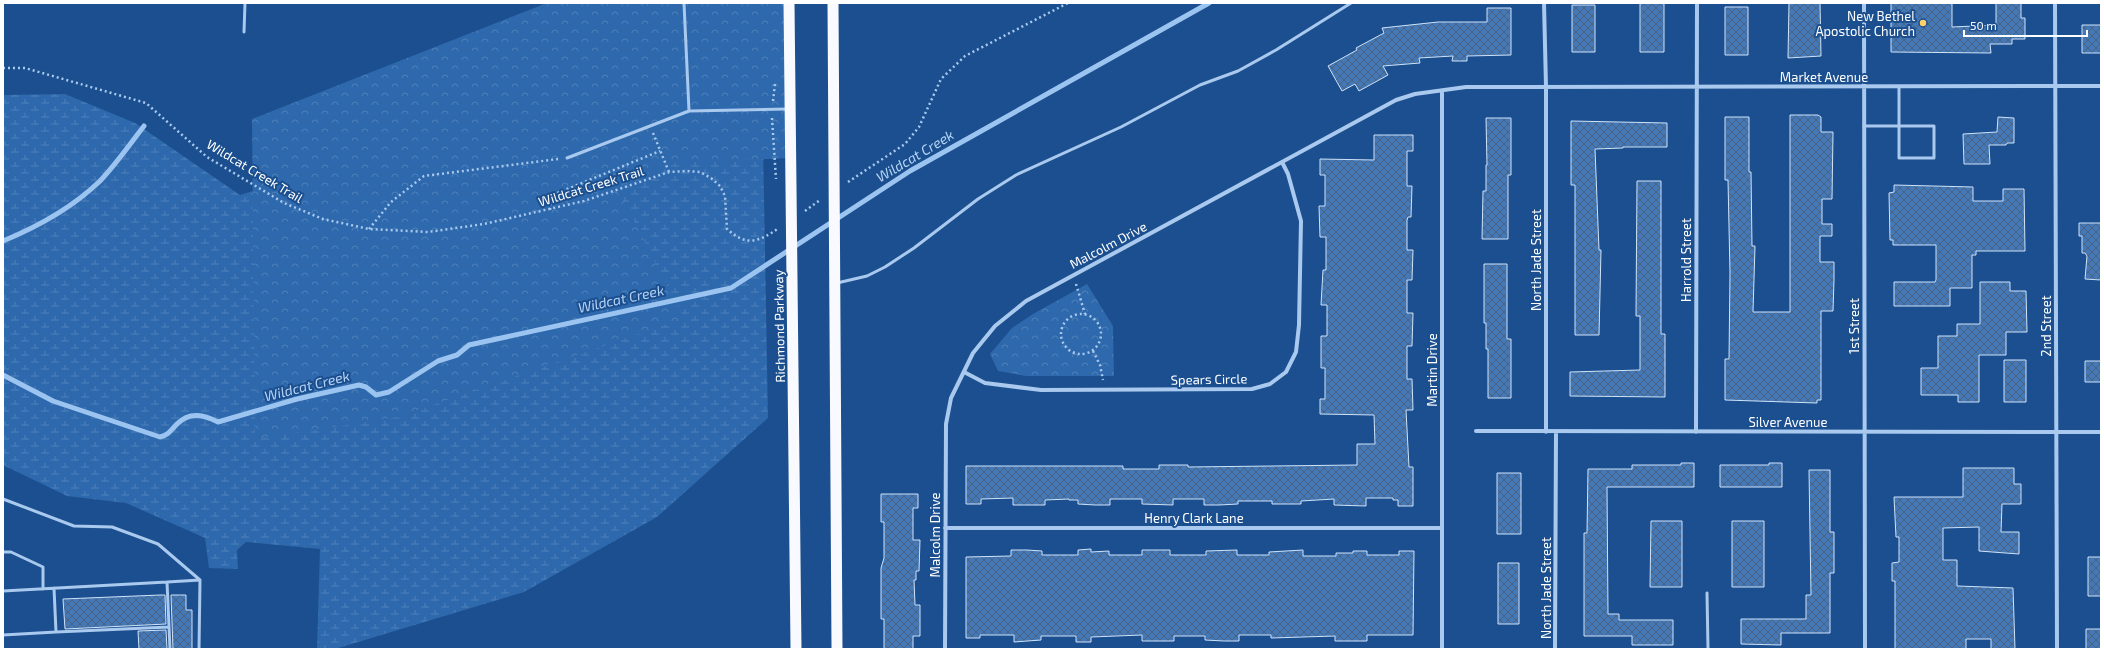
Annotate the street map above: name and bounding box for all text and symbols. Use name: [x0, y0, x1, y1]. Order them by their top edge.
place label: New Bethel Apostolic Church: [1815, 8, 1915, 39]
scale bar: [1964, 12, 2087, 38]
marker: New Bethel Apostolic Church: [1918, 18, 1928, 28]
text: 50 m: [1970, 18, 1997, 32]
street label: Market Avenue: [1780, 69, 1868, 85]
water label: Wildcat Creek: [873, 126, 957, 185]
street label: Wildcat Creek Trail: [204, 136, 306, 206]
street label: Wildcat Creek Trail: [536, 162, 646, 210]
street label: North Jade Street: [1528, 209, 1544, 311]
street label: Malcolm Drive: [1067, 218, 1149, 272]
street label: Harrold Street: [1678, 218, 1694, 302]
street label: Richmond Parkway: [770, 269, 788, 383]
water label: Wildcat Creek: [576, 281, 665, 316]
street label: 2nd Street: [2038, 295, 2054, 357]
street label: 1st Street: [1846, 298, 1862, 354]
street label: Martin Drive: [1424, 333, 1440, 407]
water label: Wildcat Creek: [262, 367, 351, 404]
street label: Spears Circle: [1171, 370, 1247, 388]
street label: Silver Avenue: [1749, 414, 1828, 430]
street label: Malcolm Drive: [927, 492, 943, 578]
street label: Henry Clark Lane: [1144, 510, 1244, 526]
street label: North Jade Street: [1538, 537, 1554, 639]

